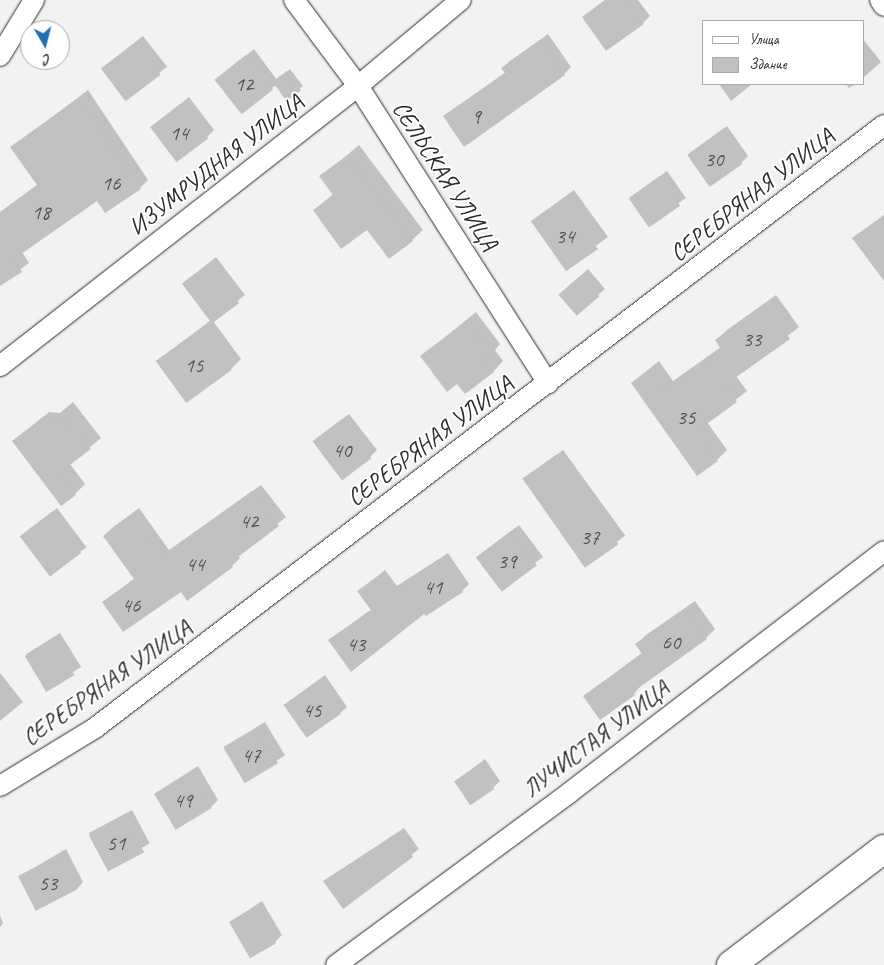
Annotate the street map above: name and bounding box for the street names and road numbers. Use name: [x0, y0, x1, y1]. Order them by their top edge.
street label: ИЗУМРУДНАЯ УЛИЦА: [124, 88, 308, 242]
street label: СЕЛЬСКАЯ УЛИЦА: [386, 96, 504, 256]
street label: СЕРЕБРЯНАЯ УЛИЦА: [665, 123, 839, 267]
street label: СЕРЕБРЯНАЯ УЛИЦА: [342, 370, 518, 512]
street label: СЕРЕБРЯНАЯ УЛИЦА: [17, 614, 197, 752]
street label: ЛУЧИСТАЯ УЛИЦА: [517, 674, 675, 804]

